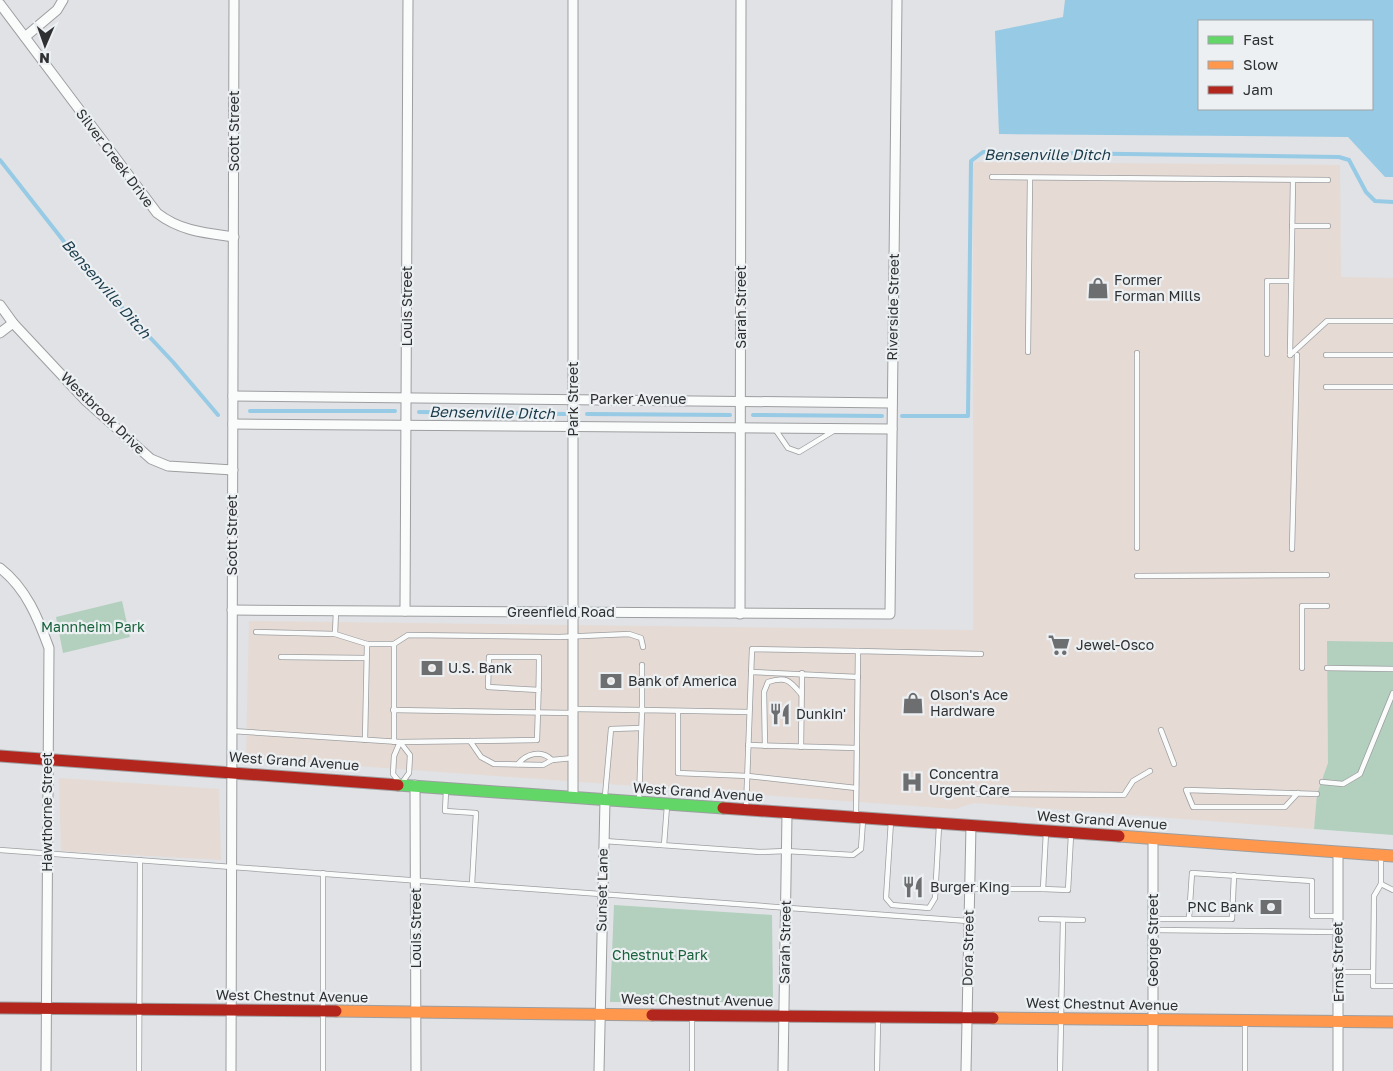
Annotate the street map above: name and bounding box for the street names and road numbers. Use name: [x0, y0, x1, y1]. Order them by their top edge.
street label: Scott Street: [225, 91, 242, 172]
street label: Silver Creek Drive: [73, 105, 158, 210]
street label: Riverside Street: [883, 253, 902, 361]
street label: Sarah Street: [732, 265, 749, 349]
street label: Louis Street: [398, 266, 415, 346]
street label: Park Street: [564, 361, 581, 437]
street label: Westbrook Drive: [58, 368, 149, 457]
street label: Parker Avenue: [590, 390, 686, 407]
street label: Scott Street: [223, 495, 240, 576]
street label: Greenfield Road: [507, 603, 615, 620]
street label: West Grand Avenue: [228, 747, 360, 774]
street label: Hawthorne Street: [38, 752, 55, 872]
street label: West Grand Avenue: [632, 778, 764, 805]
street label: West Grand Avenue: [1036, 806, 1168, 833]
street label: Sunset Lane: [592, 848, 611, 932]
street label: Louis Street: [407, 888, 424, 968]
street label: George Street: [1144, 893, 1161, 987]
street label: Sarah Street: [775, 900, 794, 984]
street label: Dora Street: [958, 910, 977, 986]
street label: Ernst Street: [1328, 922, 1347, 1002]
street label: West Chestnut Avenue: [216, 986, 368, 1005]
street label: West Chestnut Avenue: [621, 990, 773, 1009]
street label: West Chestnut Avenue: [1026, 994, 1178, 1013]

